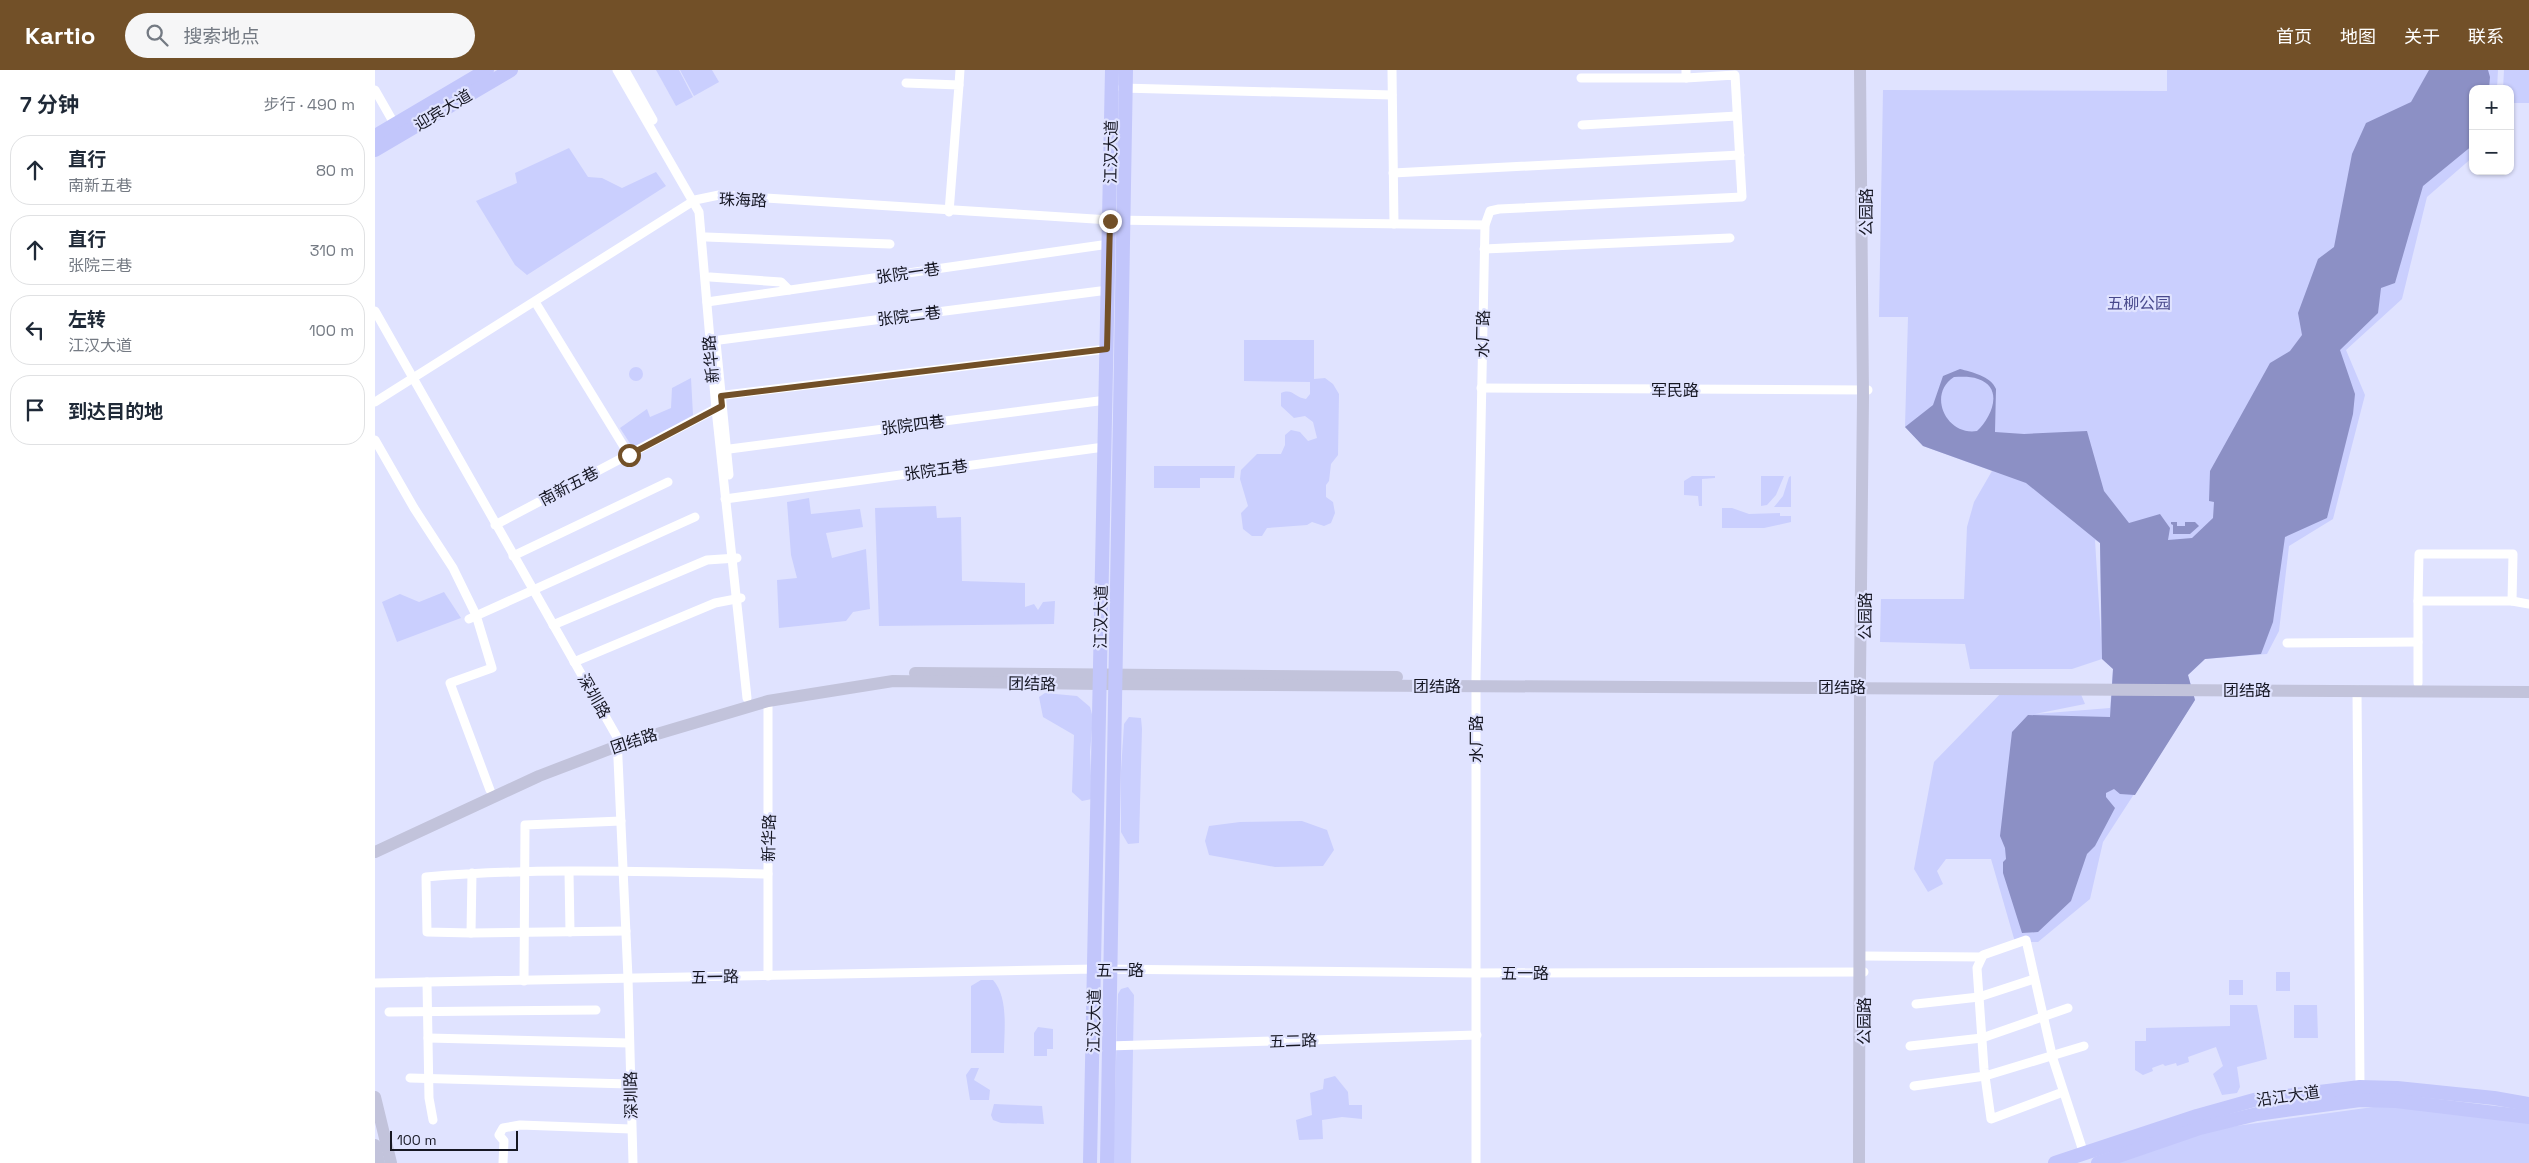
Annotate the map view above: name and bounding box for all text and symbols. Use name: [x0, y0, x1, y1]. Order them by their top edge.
search box: [125, 13, 475, 58]
text: Kartio: [25, 20, 95, 51]
icon: search: [143, 21, 171, 49]
text: 搜索地点: [183, 24, 259, 49]
text: 首页: [2276, 25, 2312, 48]
text: 地图: [2340, 25, 2376, 48]
text: 关于: [2404, 25, 2440, 48]
text: 联系: [2468, 25, 2504, 48]
street label: 迎宾大道: [410, 85, 476, 135]
map controls: [2469, 85, 2514, 175]
button: +: [2469, 85, 2514, 130]
text: 7 分钟: [20, 91, 79, 118]
text: 步行 · 490 m: [264, 94, 355, 115]
street label: 江汉大道: [1100, 120, 1122, 184]
button: −: [2469, 130, 2514, 175]
text: 直行: [68, 147, 106, 172]
icon: ahead: [21, 156, 49, 184]
text: 80 m: [316, 160, 354, 181]
text: 南新五巷: [68, 175, 132, 196]
street label: 公园路: [1856, 188, 1877, 236]
street label: 珠海路: [719, 189, 767, 211]
route end: [1099, 210, 1122, 233]
text: 直行: [68, 227, 106, 252]
icon: ahead: [21, 236, 49, 264]
text: 310 m: [310, 240, 354, 261]
text: 张院三巷: [68, 255, 132, 276]
street label: 张院一巷: [875, 258, 941, 288]
park label: 五柳公园: [2107, 293, 2171, 314]
street label: 张院二巷: [876, 302, 942, 330]
text: 左转: [68, 307, 106, 332]
street label: 水厂路: [1472, 310, 1494, 358]
icon: left: [21, 316, 49, 344]
text: 100 m: [309, 320, 354, 341]
street label: 新华路: [698, 334, 724, 384]
text: 江汉大道: [68, 335, 132, 356]
street label: 军民路: [1651, 380, 1699, 401]
icon: arrive: [21, 396, 49, 424]
text: 到达目的地: [68, 399, 163, 424]
street label: 张院四巷: [880, 411, 946, 439]
route start: [618, 444, 641, 467]
street label: 张院五巷: [903, 455, 969, 485]
street label: 南新五巷: [536, 462, 602, 510]
street label: 江汉大道: [1090, 585, 1112, 649]
street label: 公园路: [1855, 592, 1876, 640]
street label: 深圳路: [573, 670, 615, 722]
street label: 团结路: [1008, 673, 1056, 695]
street label: 团结路: [1413, 676, 1461, 697]
street label: 团结路: [1818, 677, 1866, 698]
street label: 团结路: [2223, 680, 2271, 701]
street label: 水厂路: [1466, 715, 1487, 763]
street label: 团结路: [608, 724, 660, 758]
street label: 新华路: [758, 814, 780, 862]
street label: 五一路: [1096, 960, 1144, 981]
street label: 五一路: [1501, 963, 1549, 984]
street label: 五一路: [691, 966, 739, 988]
street label: 江汉大道: [1083, 989, 1105, 1053]
street label: 公园路: [1854, 997, 1875, 1045]
street label: 五二路: [1269, 1030, 1317, 1052]
street label: 深圳路: [620, 1071, 642, 1119]
street label: 沿江大道: [2255, 1081, 2321, 1111]
scale bar: [390, 1128, 517, 1151]
text: 100 m: [397, 1131, 436, 1149]

